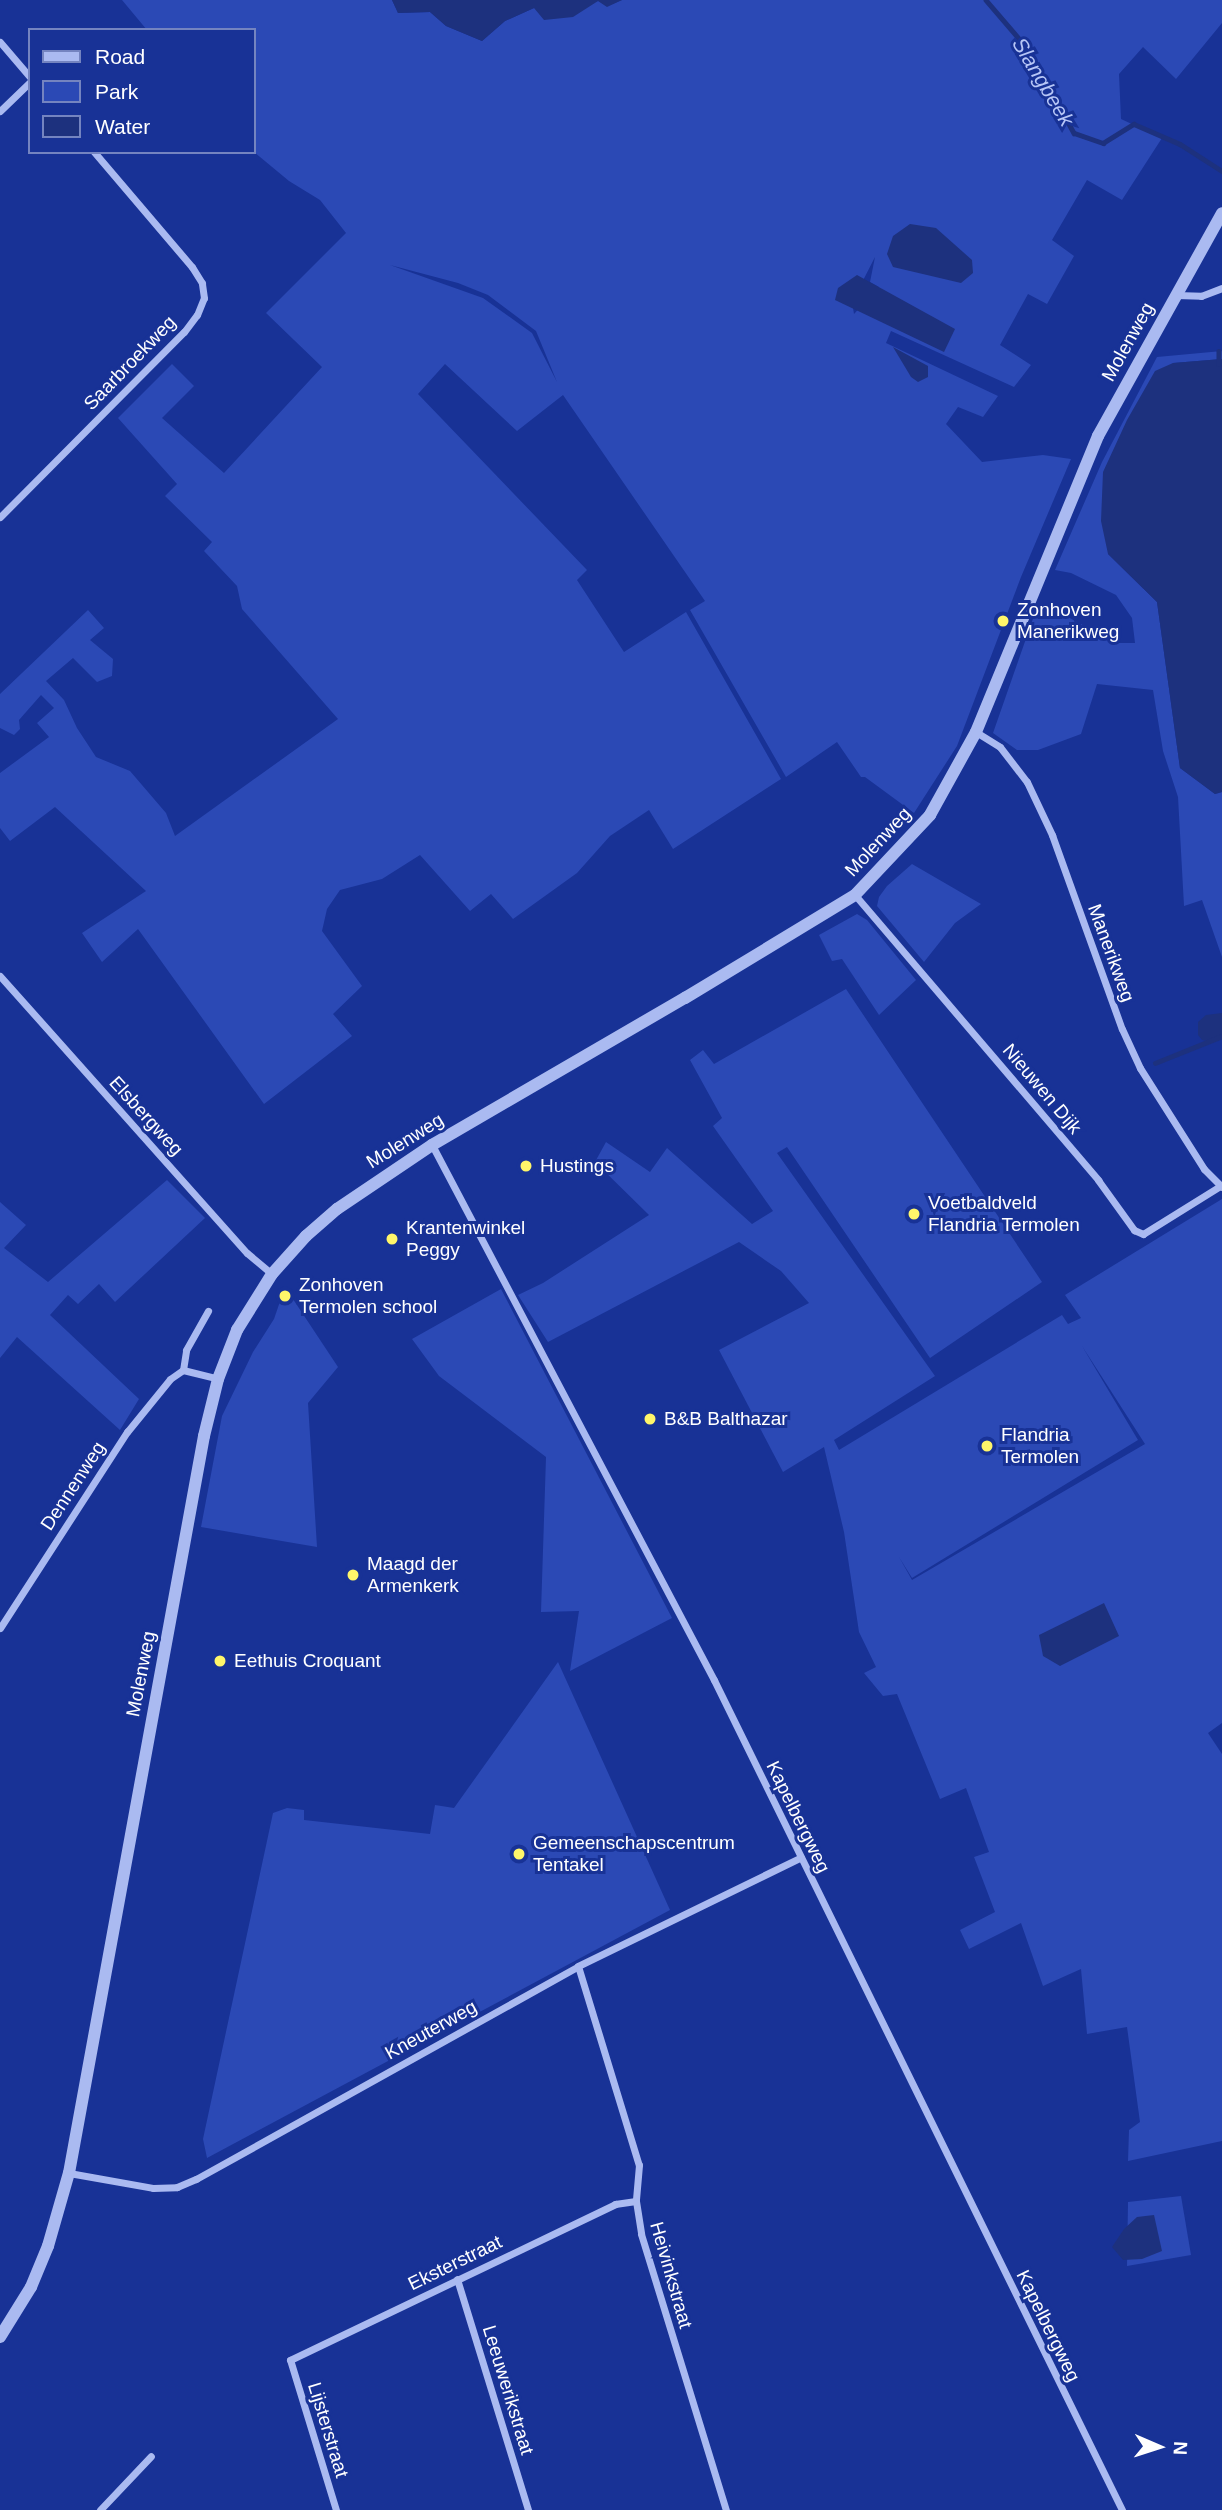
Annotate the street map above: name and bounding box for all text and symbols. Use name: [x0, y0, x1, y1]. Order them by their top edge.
legend: [28, 28, 256, 154]
water label: Slangbeek: [1007, 33, 1079, 131]
text: Road: [95, 45, 145, 68]
text: Park: [95, 80, 138, 103]
text: Water: [95, 115, 150, 138]
street label: Molenweg: [1097, 299, 1159, 385]
street label: Saarbroekweg: [79, 311, 181, 415]
place label: Zonhoven Manerikweg: [1017, 599, 1119, 643]
marker: Zonhoven Manerikweg: [995, 613, 1011, 629]
street label: Molenweg: [840, 803, 916, 881]
street label: Manerikweg: [1083, 901, 1139, 1005]
street label: Nieuwen Dijk: [998, 1039, 1086, 1139]
street label: Elsbergweg: [104, 1071, 188, 1161]
street label: Molenweg: [362, 1108, 448, 1174]
place label: Hustings: [540, 1155, 614, 1177]
marker: Hustings: [518, 1158, 534, 1174]
place label: Voetbaldveld Flandria Termolen: [928, 1192, 1080, 1236]
marker: Voetbaldveld Flandria Termolen: [906, 1206, 922, 1222]
place label: Krantenwinkel Peggy: [406, 1217, 525, 1261]
marker: Krantenwinkel Peggy: [384, 1231, 400, 1247]
place label: Zonhoven Termolen school: [299, 1274, 437, 1318]
marker: Zonhoven Termolen school: [277, 1288, 293, 1304]
place label: B&B Balthazar: [664, 1408, 788, 1430]
marker: B&B Balthazar: [642, 1411, 658, 1427]
place label: Flandria Termolen: [1001, 1424, 1079, 1468]
street label: Dennenweg: [36, 1437, 110, 1535]
marker: Flandria Termolen: [979, 1438, 995, 1454]
place label: Maagd der Armenkerk: [367, 1553, 459, 1597]
marker: Maagd der Armenkerk: [345, 1567, 361, 1583]
street label: Molenweg: [122, 1629, 160, 1719]
place label: Eethuis Croquant: [234, 1650, 381, 1672]
marker: Eethuis Croquant: [212, 1653, 228, 1669]
street label: Kapelbergweg: [761, 1757, 835, 1877]
place label: Gemeenschapscentrum Tentakel: [533, 1832, 735, 1876]
marker: Gemeenschapscentrum Tentakel: [511, 1846, 527, 1862]
street label: Kneuterweg: [381, 1995, 481, 2065]
street label: Heivinkstraat: [645, 2219, 697, 2331]
street label: Eksterstraat: [404, 2231, 506, 2295]
street label: Kapelbergweg: [1011, 2266, 1085, 2386]
street label: Leeuwerikstraat: [477, 2323, 539, 2457]
street label: Lijsterstraat: [303, 2380, 353, 2480]
north arrow: [1124, 2412, 1194, 2482]
text: N: [1170, 2441, 1191, 2456]

